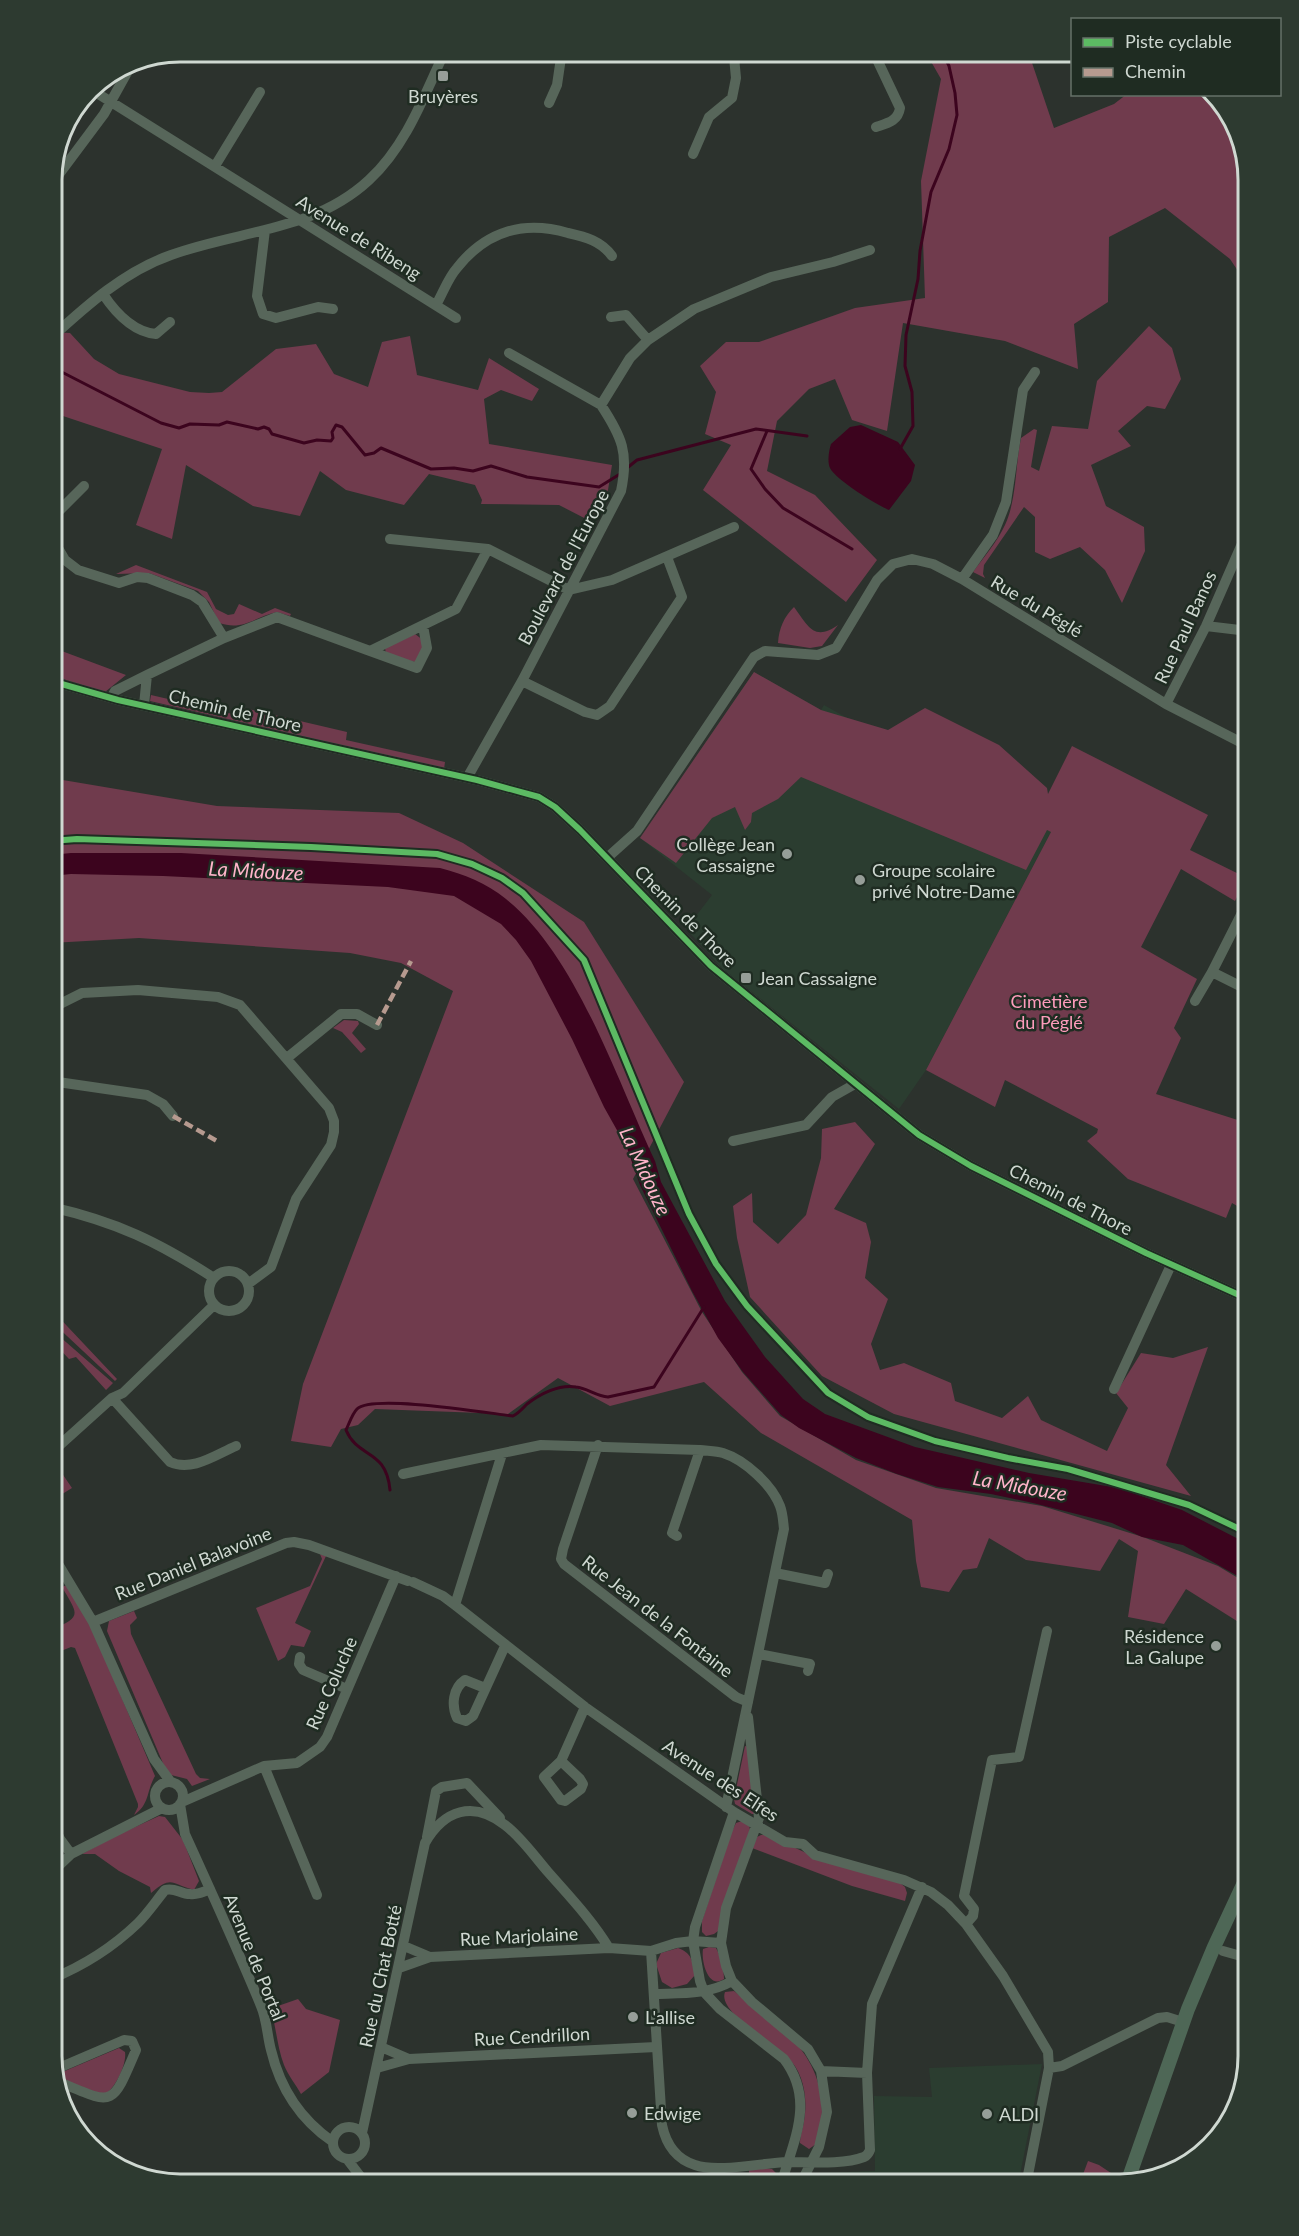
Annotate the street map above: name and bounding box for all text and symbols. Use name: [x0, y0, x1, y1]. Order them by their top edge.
legend: [1071, 18, 1281, 96]
text: Piste cyclable: [1125, 30, 1232, 52]
text: Chemin: [1125, 60, 1186, 82]
marker: Bruyères: [436, 69, 450, 83]
place label: Bruyères: [408, 85, 478, 107]
street label: Avenue de Ribeng: [293, 190, 425, 284]
street label: Boulevard de l'Europe: [513, 486, 613, 648]
street label: Rue Paul Banos: [1149, 567, 1221, 687]
street label: Rue du Péglé: [987, 570, 1087, 642]
street label: Chemin de Thore: [167, 684, 303, 736]
place label: Collège Jean Cassaigne: [676, 833, 775, 876]
marker: Collège Jean Cassaigne: [780, 847, 794, 861]
water label: La Midouze: [208, 856, 304, 884]
place label: Groupe scolaire privé Notre-Dame: [872, 859, 1015, 902]
street label: Chemin de Thore: [630, 860, 742, 972]
marker: Groupe scolaire privé Notre-Dame: [853, 873, 867, 887]
place label: Jean Cassaigne: [758, 967, 877, 989]
marker: Jean Cassaigne: [739, 971, 753, 985]
park label: Cimetière du Péglé: [1011, 990, 1087, 1033]
water label: La Midouze: [615, 1123, 677, 1219]
street label: Chemin de Thore: [1006, 1158, 1136, 1240]
water label: La Midouze: [971, 1465, 1069, 1505]
street label: Rue Daniel Balavoine: [112, 1522, 274, 1604]
street label: Rue Jean de la Fontaine: [578, 1550, 738, 1682]
place label: Résidence La Galupe: [1124, 1625, 1204, 1668]
street label: Rue Coluche: [301, 1633, 361, 1733]
marker: Résidence La Galupe: [1209, 1639, 1223, 1653]
street label: Avenue des Elfes: [659, 1734, 783, 1826]
street label: Avenue de Portal: [219, 1890, 291, 2024]
street label: Rue du Chat Botté: [354, 1903, 406, 2049]
street label: Rue Marjolaine: [459, 1922, 579, 1950]
place label: L'allise: [645, 2006, 695, 2028]
marker: L'allise: [626, 2010, 640, 2024]
street label: Rue Cendrillon: [473, 2022, 591, 2050]
place label: Edwige: [644, 2102, 701, 2124]
place label: ALDI: [999, 2103, 1039, 2125]
marker: Edwige: [625, 2106, 639, 2120]
marker: ALDI: [980, 2107, 994, 2121]

